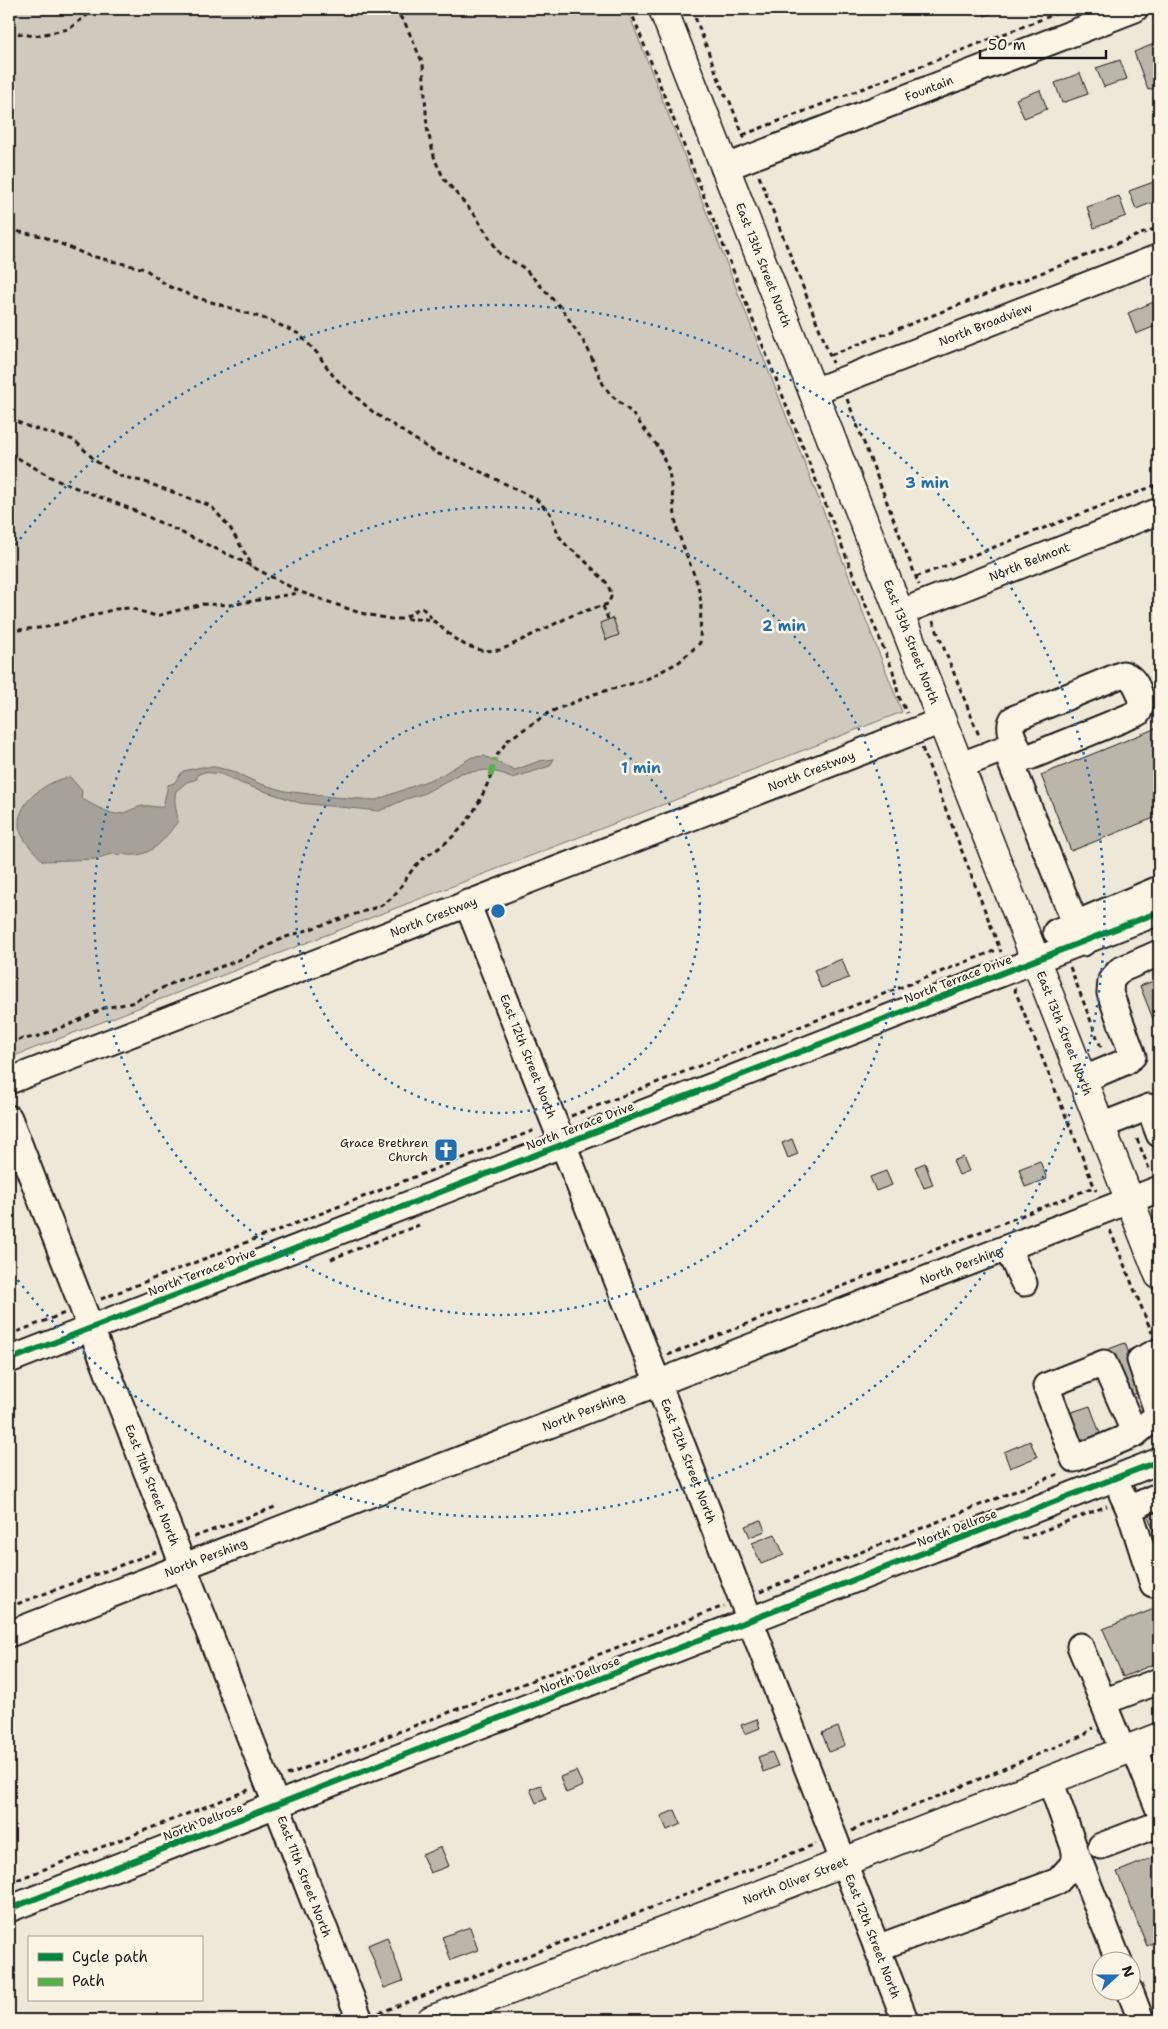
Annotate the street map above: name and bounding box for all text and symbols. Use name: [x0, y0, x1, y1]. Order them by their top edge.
scale bar: [980, 28, 1107, 60]
text: 50 m: [988, 35, 1026, 55]
street label: Fountain: [903, 72, 956, 105]
street label: East 13th Street North: [732, 200, 795, 330]
street label: North Broadview: [936, 299, 1035, 350]
text: 3 min: [905, 473, 949, 493]
street label: North Belmont: [987, 539, 1072, 585]
street label: East 13th Street North: [879, 577, 943, 707]
text: 2 min: [762, 616, 806, 636]
street label: North Crestway: [765, 747, 857, 795]
text: 1 min: [621, 758, 661, 778]
street label: North Crestway: [388, 893, 479, 941]
centre of rings: [489, 902, 507, 920]
street label: North Terrace Drive: [902, 951, 1014, 1007]
street label: East 13th Street North: [1033, 969, 1096, 1098]
street label: East 12th Street North: [496, 992, 560, 1121]
street label: North Terrace Drive: [524, 1098, 636, 1154]
place label: Grace Brethren Church: [340, 1135, 428, 1165]
church icon: Grace Brethren Church: [433, 1137, 459, 1163]
street label: North Pershing: [918, 1242, 1005, 1289]
street label: North Terrace Drive: [146, 1244, 258, 1300]
street label: North Pershing: [540, 1388, 627, 1435]
street label: East 12th Street North: [657, 1396, 720, 1525]
street label: East 11th Street North: [121, 1422, 183, 1548]
street label: North Dellrose: [915, 1505, 999, 1551]
street label: North Pershing: [162, 1535, 249, 1581]
street label: North Dellrose: [538, 1652, 622, 1698]
street label: North Dellrose: [161, 1799, 245, 1845]
street label: East 11th Street North: [273, 1813, 335, 1940]
street label: North Oliver Street: [740, 1853, 850, 1909]
street label: East 12th Street North: [841, 1872, 904, 2001]
legend: [28, 1936, 202, 2002]
text: Cycle path: [72, 1947, 148, 1967]
north arrow: [1090, 1952, 1140, 2002]
text: N: [1118, 1963, 1139, 1980]
text: Path: [72, 1971, 105, 1991]

